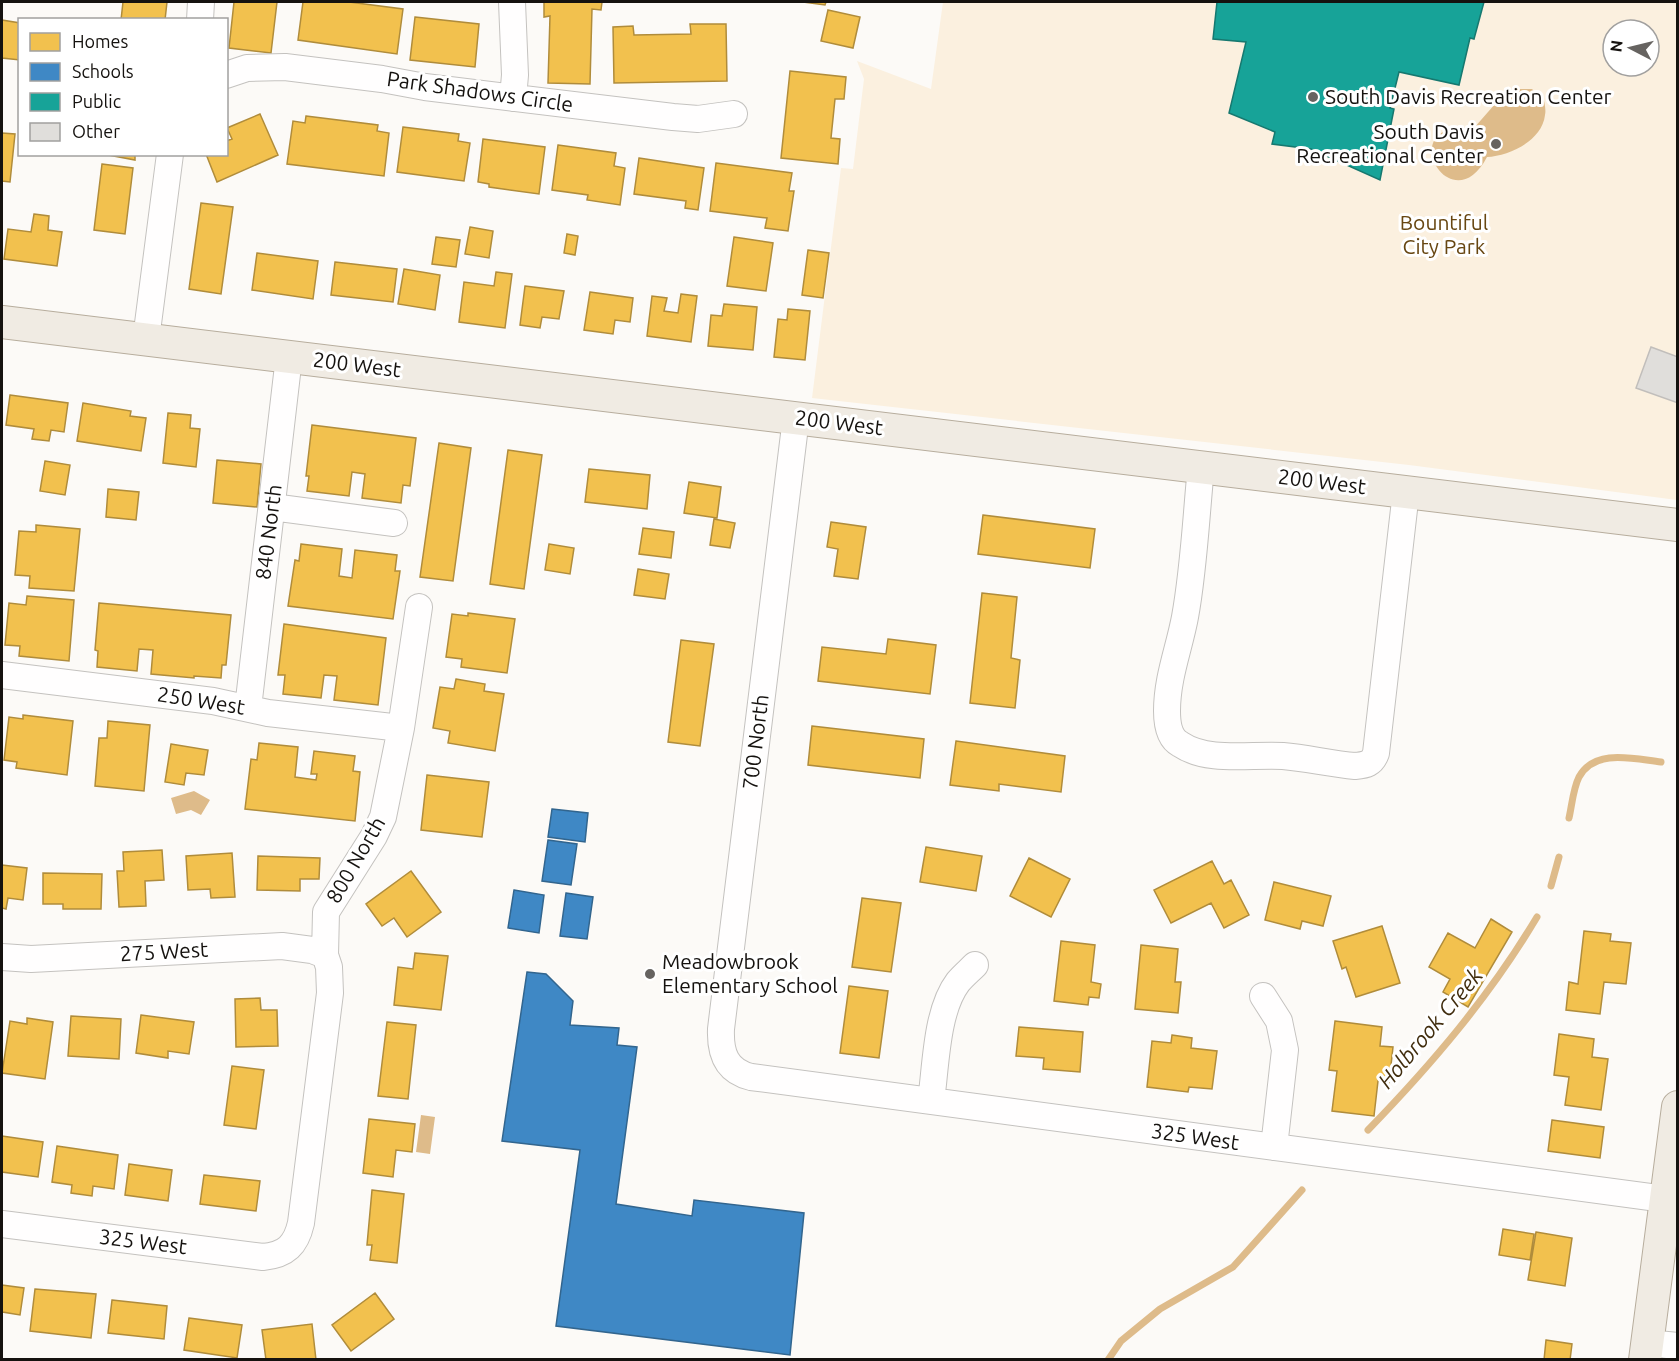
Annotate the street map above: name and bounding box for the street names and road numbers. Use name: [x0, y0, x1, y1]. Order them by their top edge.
street label: Park Shadows Circle: [385, 66, 575, 116]
street label: 200 West: [312, 347, 402, 381]
street label: 200 West: [794, 405, 884, 439]
street label: 200 West: [1277, 464, 1367, 498]
street label: 840 North: [250, 483, 286, 581]
street label: 250 West: [156, 681, 247, 719]
street label: 700 North: [737, 693, 773, 791]
street label: 800 North: [321, 812, 389, 907]
street label: 275 West: [119, 937, 209, 965]
street label: 325 West: [1150, 1118, 1241, 1154]
street label: 325 West: [98, 1224, 188, 1258]

